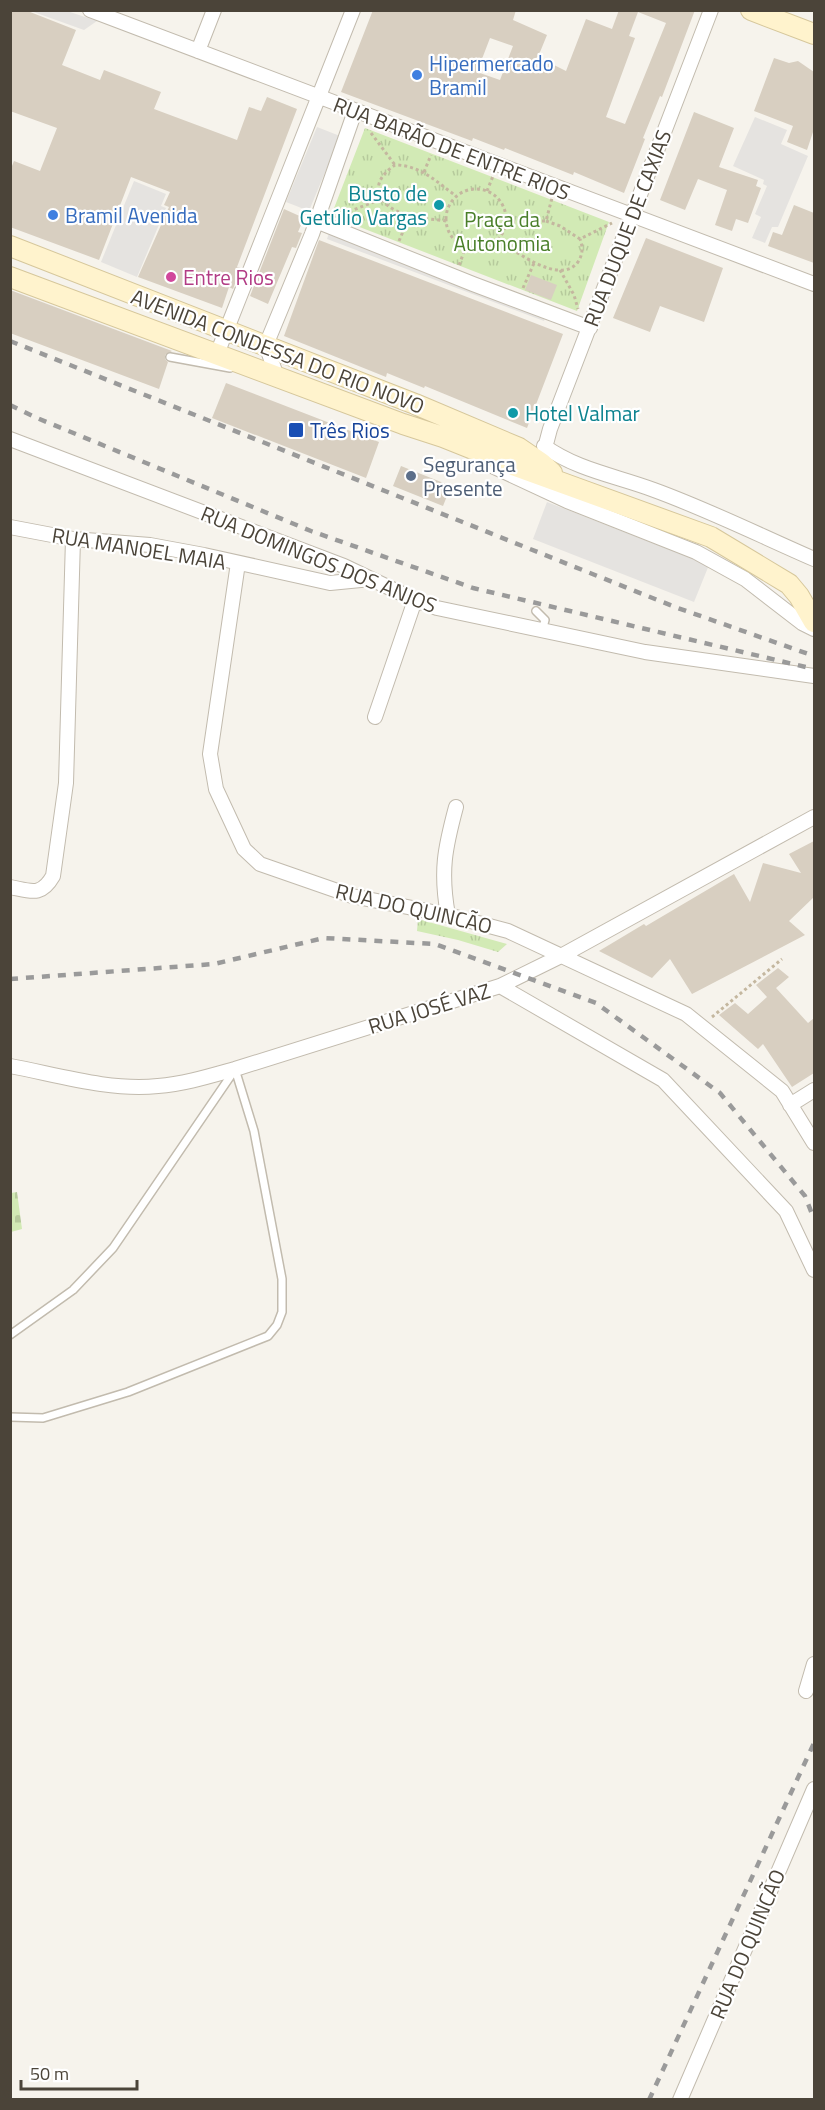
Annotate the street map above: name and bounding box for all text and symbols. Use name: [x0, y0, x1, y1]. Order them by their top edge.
place label: Hipermercado Bramil: [429, 47, 554, 103]
marker: Hipermercado Bramil: [410, 68, 424, 82]
street label: RUA BARÃO DE ENTRE RIOS: [329, 88, 575, 208]
street label: RUA DUQUE DE CAXIAS: [575, 125, 679, 331]
place label: Busto de Getúlio Vargas: [299, 177, 427, 233]
marker: Busto de Getúlio Vargas: [432, 198, 446, 212]
place label: Bramil Avenida: [65, 199, 198, 231]
park label: Praça da Autonomia: [453, 203, 551, 259]
marker: Bramil Avenida: [46, 208, 60, 222]
place label: Entre Rios: [183, 261, 274, 293]
marker: Entre Rios: [164, 270, 178, 284]
street label: AVENIDA CONDESSA DO RIO NOVO: [127, 280, 429, 422]
place label: Hotel Valmar: [525, 397, 640, 429]
marker: Hotel Valmar: [506, 406, 520, 420]
place label: Três Rios: [310, 414, 390, 446]
marker: Três Rios: [287, 421, 305, 439]
place label: Segurança Presente: [423, 448, 516, 504]
marker: Segurança Presente: [404, 469, 418, 483]
street label: RUA DOMINGOS DOS ANJOS: [196, 497, 442, 621]
street label: RUA MANOEL MAIA: [50, 518, 229, 578]
street label: RUA DO QUINCÃO: [333, 874, 495, 942]
street label: RUA JOSÉ VAZ: [364, 974, 494, 1042]
street label: RUA DO QUINCÃO: [701, 1864, 793, 2024]
scale bar: [21, 2053, 136, 2091]
text: 50 m: [30, 2060, 69, 2087]

